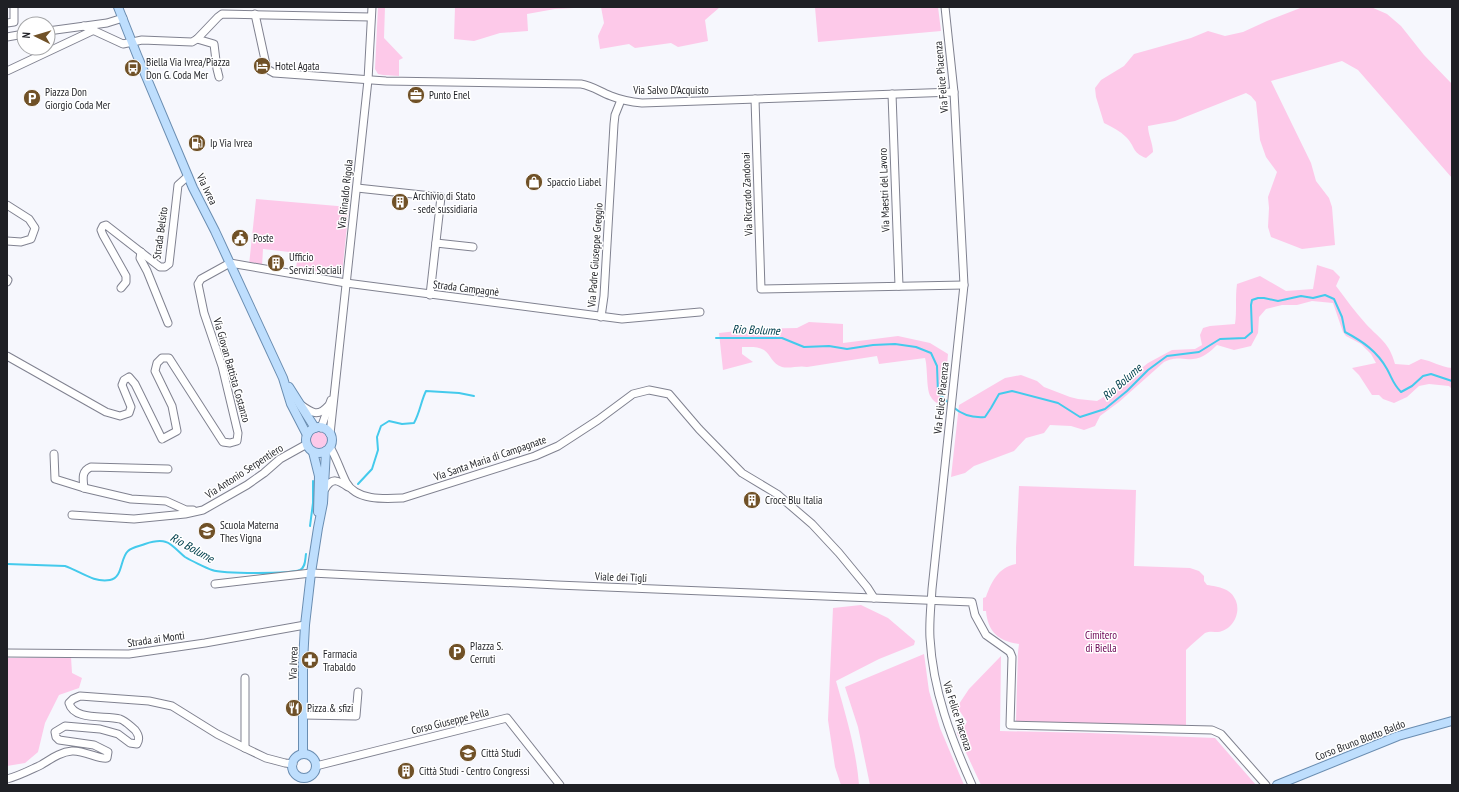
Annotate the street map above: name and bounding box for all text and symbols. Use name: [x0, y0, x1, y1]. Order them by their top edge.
north arrow: [16, 16, 56, 56]
text: N: [19, 32, 33, 39]
street label: Via Felice Piacenza: [931, 40, 951, 115]
place label: Biella Via Ivrea/Piazza Don G. Coda Mer: [146, 55, 230, 82]
hotel icon: Hotel Agata: [252, 56, 272, 76]
bus stop icon: Biella Via Ivrea/Piazza Don G. Coda Mer: [123, 58, 143, 78]
place label: Hotel Agata: [275, 59, 319, 73]
street label: Via Salvo D'Acquisto: [632, 83, 709, 97]
place label: Piazza Don Giorgio Coda Mer: [45, 85, 110, 112]
office icon: Punto Enel: [406, 85, 426, 105]
parking icon: Piazza Don Giorgio Coda Mer: [22, 88, 42, 108]
place label: Punto Enel: [429, 88, 470, 102]
fuel station icon: Ip Via Ivrea: [187, 133, 207, 153]
place label: Ip Via Ivrea: [210, 136, 252, 150]
street label: Via Maestri del Lavoro: [876, 147, 893, 233]
street label: Via Riccardo Zandonai: [739, 152, 755, 237]
street label: Via Rinaldo Rigola: [334, 159, 356, 230]
street label: Via Ivrea: [193, 170, 221, 207]
shop icon: Spaccio Liabel: [524, 172, 544, 192]
place label: Spaccio Liabel: [547, 175, 602, 189]
place label: Archivio di Stato - sede sussidiaria: [413, 189, 477, 216]
building icon: Archivio di Stato - sede sussidiaria: [390, 192, 410, 212]
street label: Via Padre Giuseppe Greggio: [584, 202, 606, 309]
street label: Strada Belsito: [149, 206, 171, 260]
public building icon: Poste: [230, 228, 250, 248]
place label: Poste: [253, 231, 274, 245]
place label: Ufficio Servizi Sociali: [289, 250, 342, 277]
building icon: Ufficio Servizi Sociali: [266, 253, 286, 273]
street label: Strada Campagnè: [432, 277, 500, 299]
street label: Via Giovan Battista Costanzo: [210, 315, 254, 424]
water label: Rio Bolume: [732, 321, 781, 338]
water label: Rio Bolume: [1099, 360, 1145, 403]
street label: Via Felice Piacenza: [930, 361, 952, 436]
street label: Via Santa Maria di Campagnate: [431, 432, 549, 484]
street label: Via Antonio Serpentiero: [202, 440, 286, 502]
building icon: Croce Blu Italia: [742, 490, 762, 510]
place label: Croce Blu Italia: [765, 493, 822, 507]
place label: Scuola Materna Thes Vigna: [220, 518, 279, 545]
school or university icon: Scuola Materna Thes Vigna: [197, 521, 217, 541]
water label: Rio Bolume: [168, 529, 218, 566]
street label: Viale dei Tigli: [594, 569, 647, 585]
street label: Strada ai Monti: [126, 628, 186, 650]
park label: Cimitero di Biella: [1085, 628, 1117, 655]
place label: PIazza S. Cerruti: [470, 639, 503, 666]
parking icon: PIazza S. Cerruti: [447, 642, 467, 662]
street label: Via Ivrea: [285, 646, 301, 681]
place label: Farmacia Trabaldo: [323, 647, 357, 674]
pharmacy icon: Farmacia Trabaldo: [300, 650, 320, 670]
street label: Via Felice Piacenza: [940, 679, 976, 752]
restaurant icon: Pizza & sfizi: [284, 698, 304, 718]
place label: Pizza & sfizi: [307, 701, 353, 715]
street label: Corso Giuseppe Pella: [410, 705, 490, 737]
street label: Corso Bruno Blotto Baldo: [1313, 716, 1407, 764]
school or university icon: Città Studi: [458, 743, 478, 763]
place label: Città Studi: [481, 746, 521, 760]
building icon: Città Studi - Centro Congressi: [396, 761, 416, 781]
place label: Città Studi - Centro Congressi: [419, 764, 530, 778]

